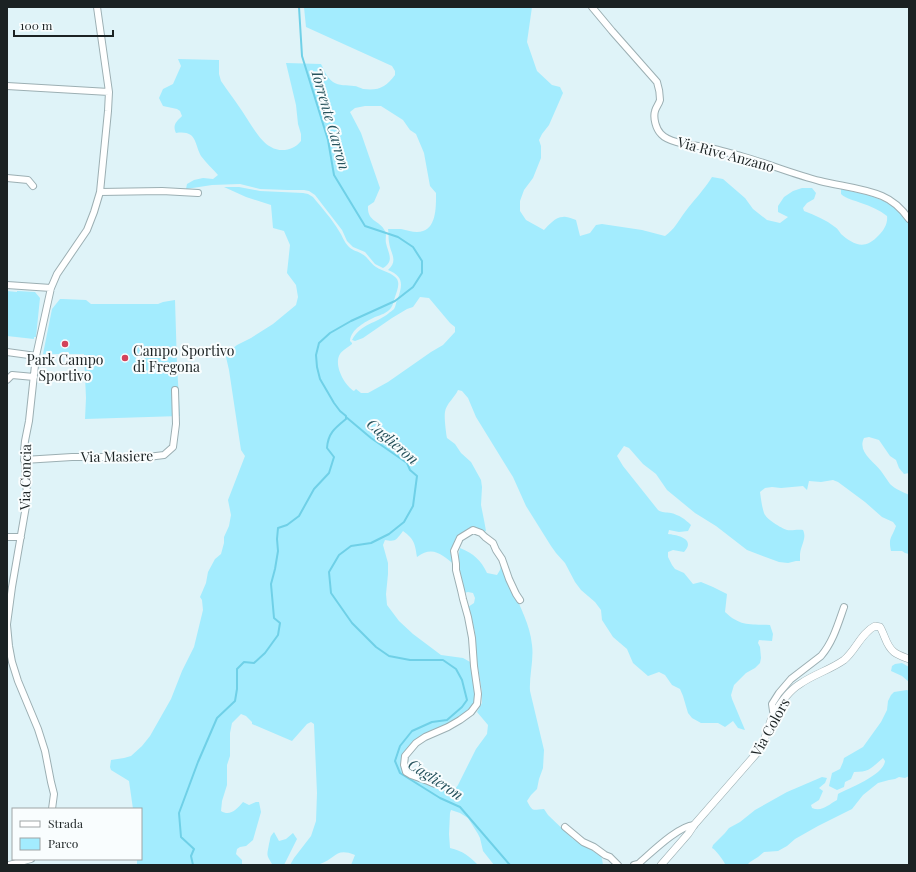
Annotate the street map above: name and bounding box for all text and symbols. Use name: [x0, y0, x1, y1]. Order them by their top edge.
scale bar: [14, 12, 113, 38]
text: 100 m: [20, 17, 53, 33]
water label: Torrente Carron: [307, 66, 355, 172]
street label: Via Rive Anzano: [674, 132, 777, 176]
marker: Park Campo Sportivo: [60, 339, 70, 349]
place label: Campo Sportivo di Fregona: [133, 341, 235, 376]
place label: Park Campo Sportivo: [27, 350, 104, 385]
marker: Campo Sportivo di Fregona: [120, 353, 130, 363]
water label: Caglieron: [363, 413, 423, 469]
street label: Via Concia: [15, 444, 35, 511]
street label: Via Masiere: [80, 446, 153, 466]
street label: Via Colors: [746, 694, 794, 760]
water label: Caglieron: [405, 754, 467, 804]
legend: [12, 808, 142, 860]
text: Strada: [48, 815, 83, 831]
text: Parco: [48, 835, 79, 851]

